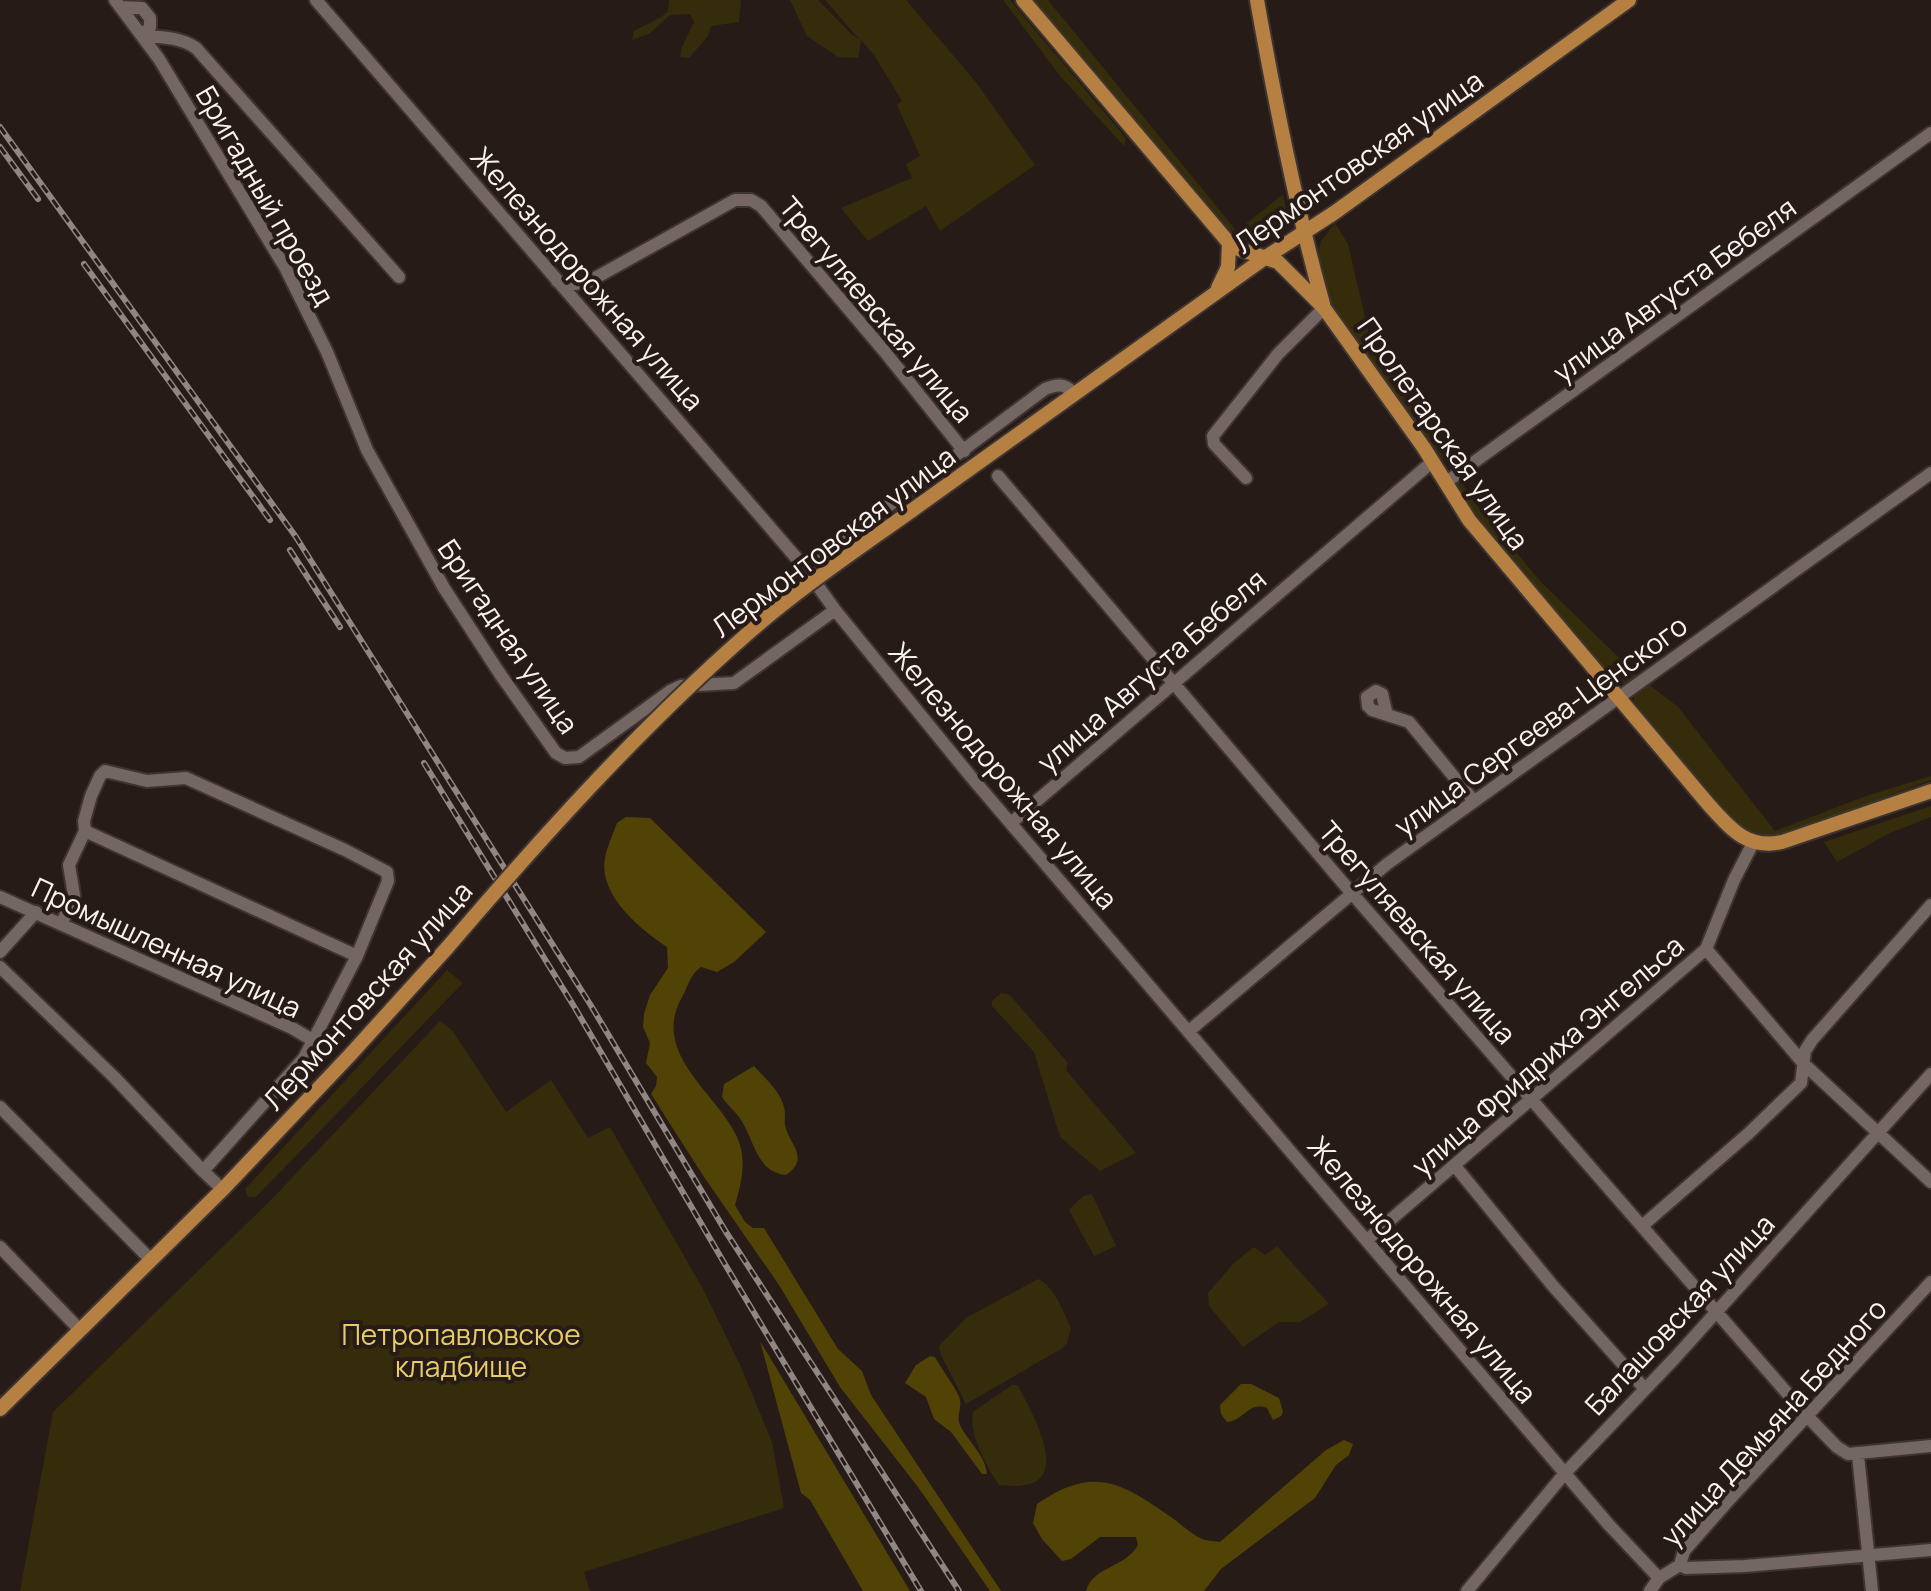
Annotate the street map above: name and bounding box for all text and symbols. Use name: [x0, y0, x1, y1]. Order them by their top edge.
street label: Лермонтовская улица: [1226, 61, 1490, 261]
street label: Бригадный проезд: [188, 79, 344, 311]
street label: Железнодорожная улица: [463, 138, 713, 418]
street label: Трегуляевская улица: [771, 188, 983, 430]
street label: улица Августа Бебеля: [1545, 188, 1803, 390]
street label: Пролетарская улица: [1349, 309, 1539, 557]
street label: Лермонтовская улица: [704, 437, 962, 645]
street label: Бригадная улица: [430, 531, 588, 741]
street label: улица Августа Бебеля: [1028, 560, 1274, 780]
street label: улица Сергеева-Ценского: [1386, 606, 1694, 844]
street label: Железнодорожная улица: [881, 633, 1127, 917]
street label: Трегуляевская улица: [1311, 813, 1525, 1051]
street label: Промышленная улица: [26, 868, 308, 1026]
street label: Лермонтовская улица: [254, 872, 480, 1118]
street label: улица Фридриха Энгельса: [1403, 926, 1691, 1184]
street label: Железнодорожная улица: [1300, 1127, 1546, 1411]
street label: Балашовская улица: [1576, 1205, 1782, 1423]
street label: улица Демьяна Бедного: [1651, 1290, 1895, 1554]
park label: Петропавловское кладбище: [341, 1315, 581, 1385]

